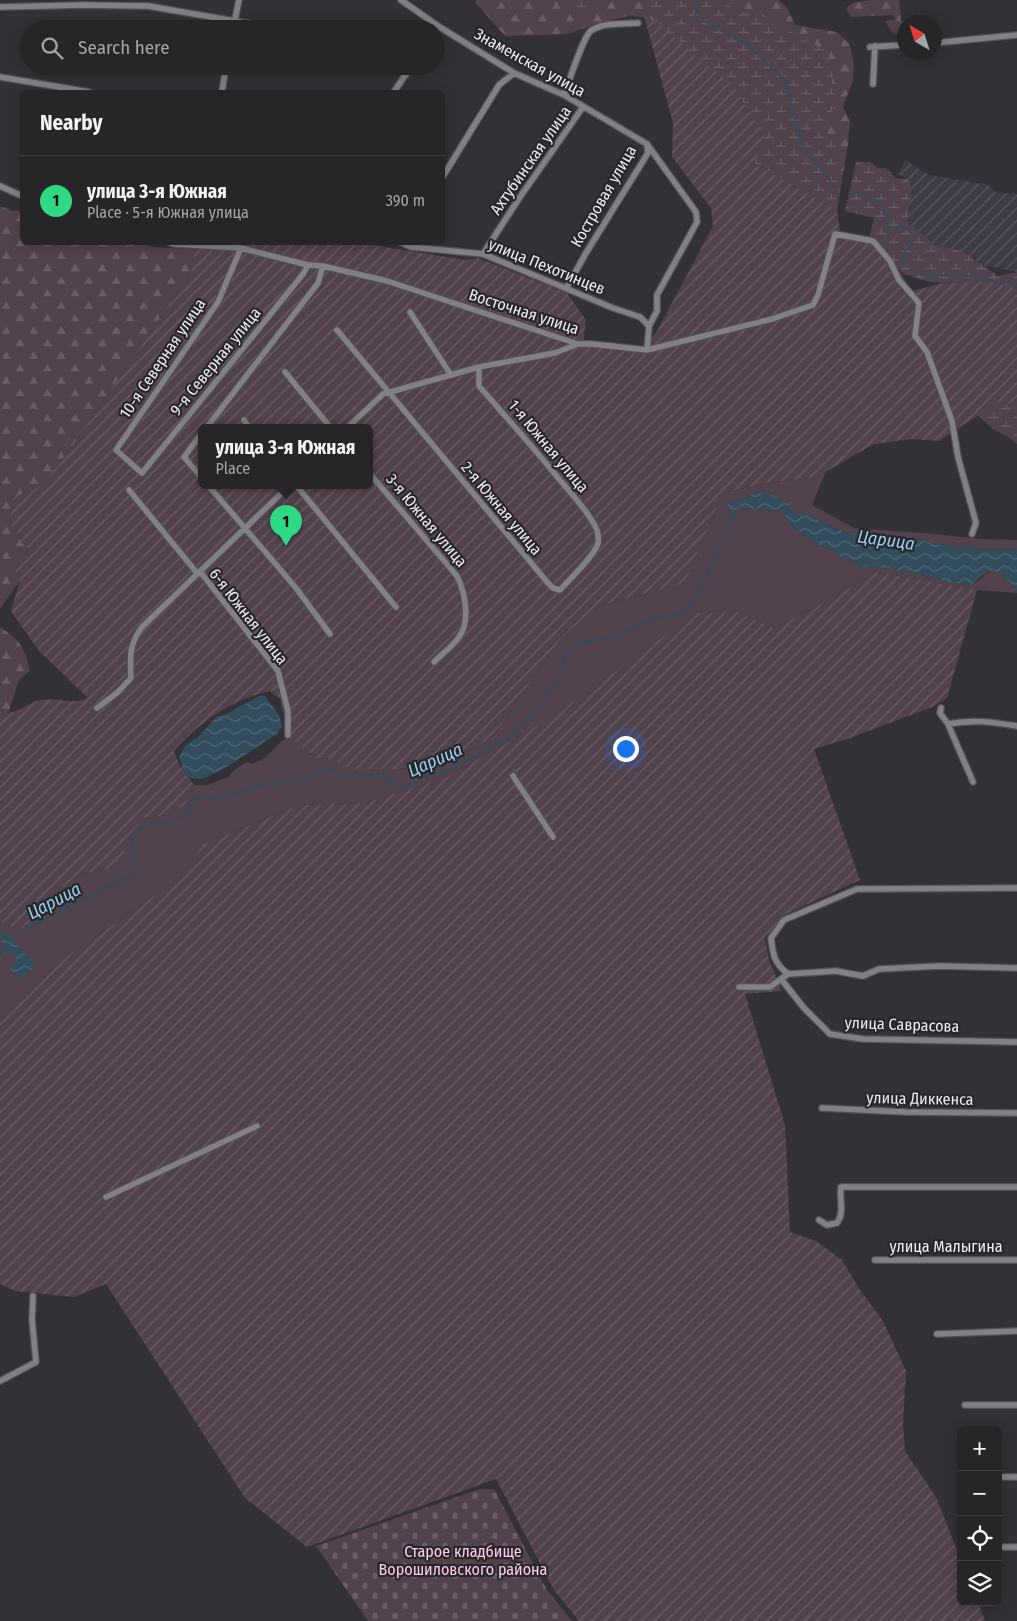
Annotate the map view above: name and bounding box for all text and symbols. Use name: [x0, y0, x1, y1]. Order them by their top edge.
north arrow: [897, 15, 942, 60]
search box: [20, 20, 445, 75]
street label: Знаменская улица: [471, 24, 589, 101]
icon: search: [38, 34, 66, 62]
text: Search here: [78, 36, 170, 59]
street label: Ахтубинская улица: [486, 102, 575, 218]
text: Nearby: [40, 110, 102, 136]
street label: Костровая улица: [567, 142, 640, 251]
text: улица 3-я Южная: [87, 180, 227, 203]
text: 1: [53, 191, 59, 210]
text: 390 m: [386, 191, 425, 210]
text: Place · 5-я Южная улица: [87, 203, 249, 222]
street label: улица Пехотинцев: [486, 234, 608, 299]
street label: Восточная улица: [466, 285, 581, 338]
street label: 10-я Северная улица: [115, 295, 210, 422]
street label: 9-я Северная улица: [166, 303, 265, 419]
street label: 1-я Южная улица: [504, 396, 593, 497]
popup: [198, 424, 373, 489]
text: улица 3-я Южная: [216, 436, 355, 459]
street label: 2-я Южная улица: [457, 458, 546, 559]
text: Place: [216, 459, 250, 478]
street label: 3-я Южная улица: [382, 470, 471, 571]
pin: 1: [270, 505, 302, 546]
water label: Царица: [856, 525, 916, 555]
street label: 6-я Южная улица: [205, 565, 292, 668]
your location: [613, 736, 639, 762]
water label: Царица: [404, 738, 466, 782]
water label: Царица: [23, 878, 85, 924]
street label: улица Саврасова: [844, 1013, 960, 1036]
street label: улица Диккенса: [866, 1088, 974, 1109]
street label: улица Малыгина: [889, 1237, 1003, 1256]
map controls: [957, 1426, 1002, 1606]
button: +: [957, 1426, 1002, 1471]
button: −: [957, 1471, 1002, 1516]
button: locate: [957, 1516, 1002, 1561]
park label: Старое кладбище Ворошиловского района: [379, 1542, 548, 1579]
button: layers: [957, 1561, 1002, 1606]

